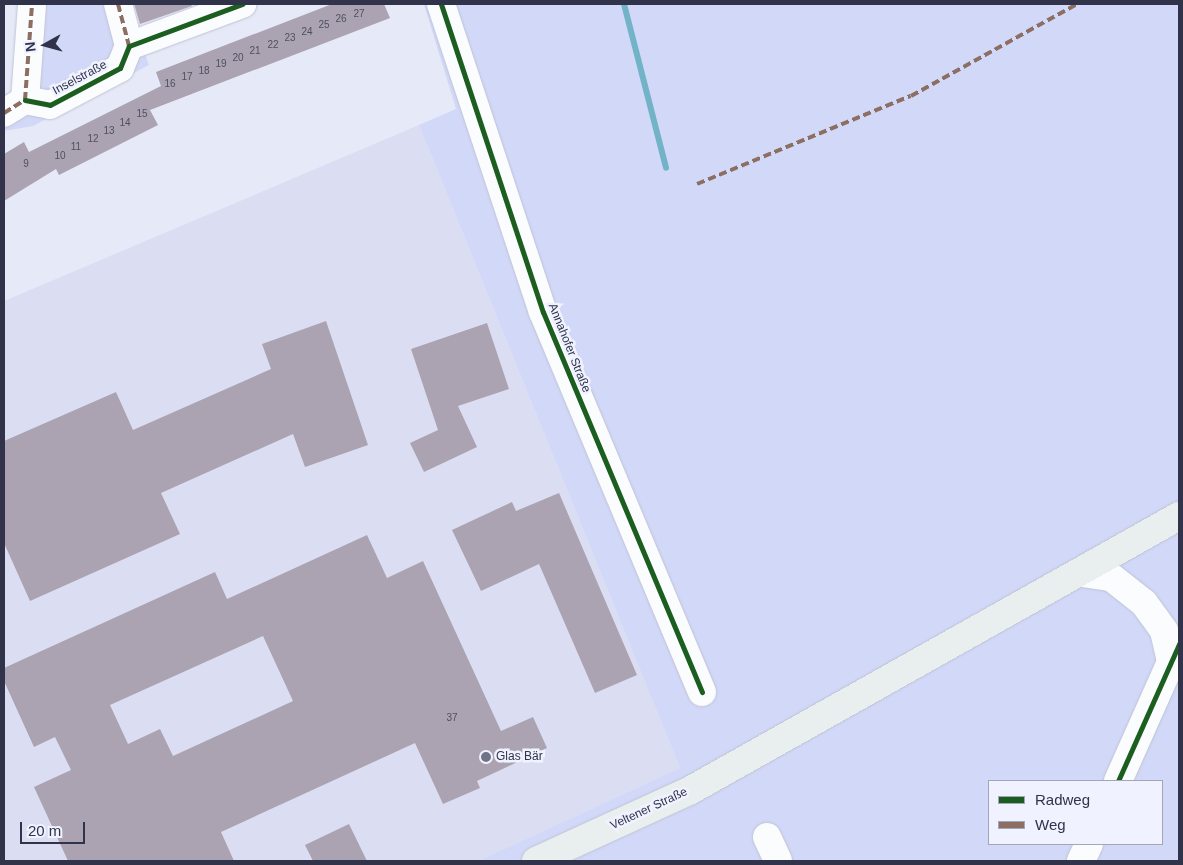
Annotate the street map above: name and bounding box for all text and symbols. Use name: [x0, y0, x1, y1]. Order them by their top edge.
house number: 27: [353, 8, 365, 20]
house number: 26: [335, 13, 347, 25]
house number: 25: [318, 19, 330, 31]
north arrow: [20, 20, 70, 70]
house number: 24: [301, 26, 313, 38]
house number: 23: [284, 32, 296, 44]
house number: 22: [267, 39, 279, 51]
text: N: [22, 41, 39, 53]
house number: 21: [249, 45, 261, 57]
house number: 20: [232, 52, 244, 64]
street label: Inselstraße: [50, 58, 110, 98]
house number: 19: [215, 58, 227, 70]
house number: 18: [198, 65, 210, 77]
house number: 17: [181, 71, 193, 83]
house number: 16: [164, 78, 176, 90]
house number: 15: [136, 108, 148, 120]
house number: 14: [119, 117, 131, 129]
house number: 13: [103, 125, 115, 137]
house number: 12: [87, 133, 99, 145]
house number: 11: [71, 141, 81, 153]
house number: 10: [54, 150, 66, 162]
house number: 9: [23, 158, 29, 170]
street label: Annahofer Straße: [545, 301, 593, 395]
house number: 37: [446, 712, 458, 724]
place label: Glas Bär: [496, 750, 543, 764]
marker: Glas Bär: [480, 751, 492, 763]
legend: [988, 780, 1163, 845]
street label: Veltener Straße: [608, 785, 690, 833]
text: Radweg: [1035, 791, 1090, 808]
scale bar: [22, 812, 88, 844]
text: Weg: [1035, 816, 1066, 833]
text: 20 m: [28, 822, 61, 839]

